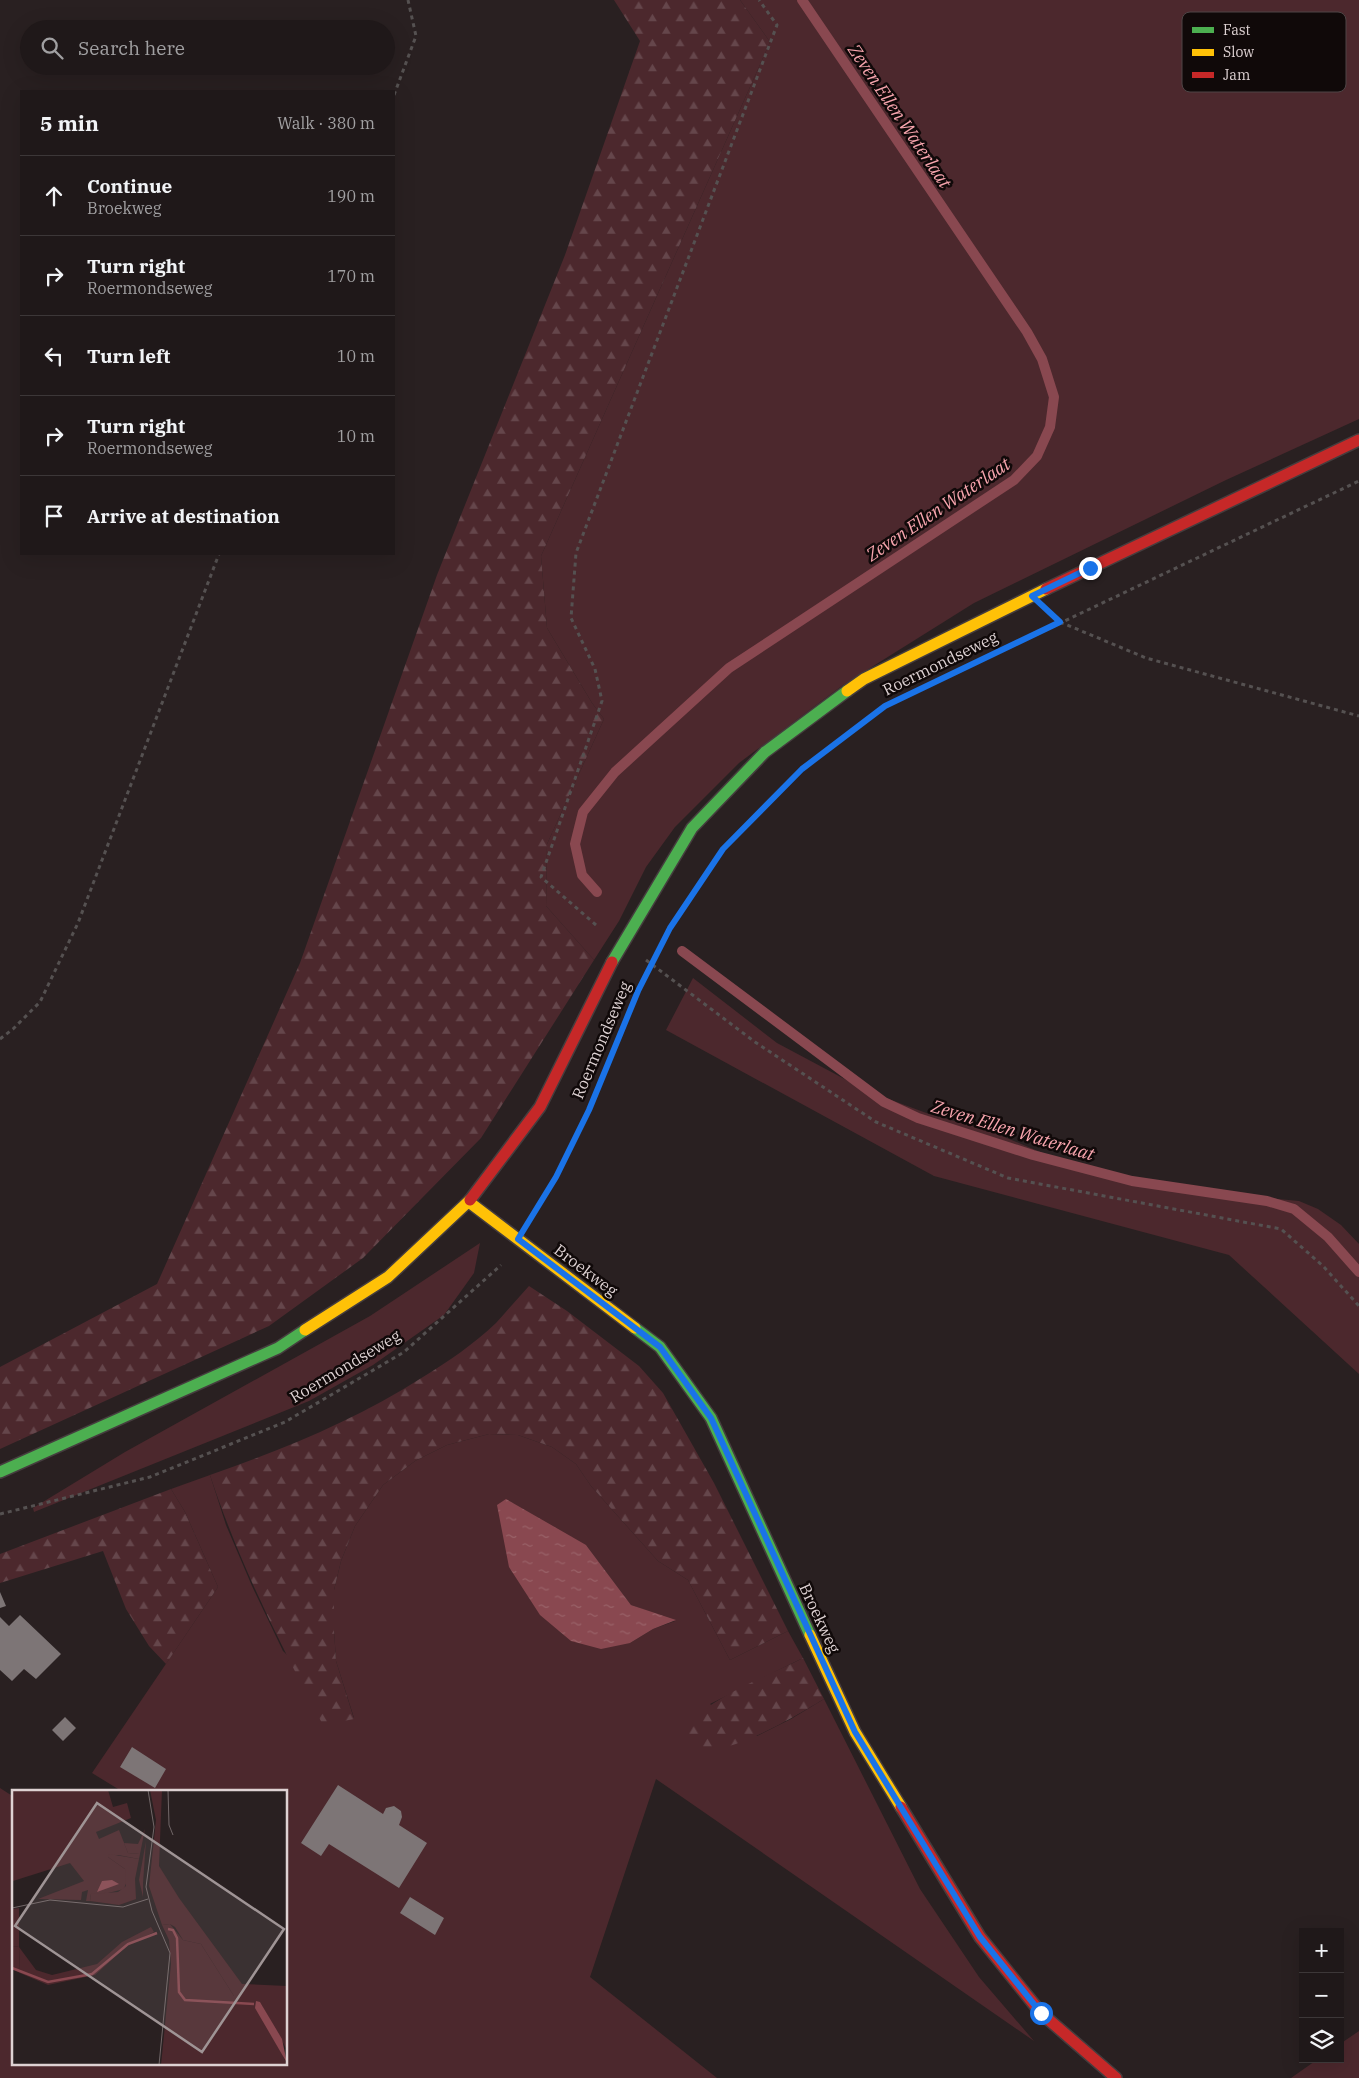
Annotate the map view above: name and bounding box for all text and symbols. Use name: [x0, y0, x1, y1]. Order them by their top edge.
legend: [1182, 12, 1346, 92]
search box: [20, 20, 395, 75]
text: Fast: [1223, 21, 1251, 39]
icon: search: [38, 34, 66, 62]
text: Search here: [78, 36, 185, 60]
water label: Zeven Ellen Waterlaat: [843, 39, 957, 193]
text: Slow: [1223, 43, 1254, 61]
text: Jam: [1223, 66, 1250, 84]
text: 5 min: [40, 109, 99, 137]
text: Walk · 380 m: [277, 113, 375, 133]
text: Continue: [87, 174, 172, 198]
icon: ahead: [40, 182, 68, 210]
text: 190 m: [327, 186, 375, 206]
text: Broekweg: [87, 198, 162, 218]
text: Turn right: [87, 254, 185, 278]
icon: right: [40, 262, 68, 290]
text: 170 m: [327, 266, 375, 286]
text: Roermondseweg: [87, 278, 213, 298]
icon: left: [40, 342, 68, 370]
text: Turn left: [87, 344, 170, 368]
text: 10 m: [337, 346, 375, 366]
text: Turn right: [87, 414, 185, 438]
icon: right: [40, 422, 68, 450]
text: 10 m: [337, 426, 375, 446]
text: Roermondseweg: [87, 438, 213, 458]
water label: Zeven Ellen Waterlaat: [861, 452, 1015, 566]
icon: arrive: [40, 502, 68, 530]
text: Arrive at destination: [87, 504, 280, 528]
route end: [1079, 557, 1102, 580]
street label: Roermondseweg: [879, 626, 1001, 700]
street label: Roermondseweg: [567, 978, 635, 1102]
water label: Zeven Ellen Waterlaat: [928, 1094, 1098, 1166]
street label: Broekweg: [550, 1240, 622, 1301]
street label: Roermondseweg: [286, 1325, 404, 1407]
street label: Broekweg: [795, 1580, 845, 1656]
inset map: [12, 1790, 288, 2066]
map controls: [1299, 1928, 1344, 2063]
button: +: [1299, 1928, 1344, 1973]
button: −: [1299, 1973, 1344, 2018]
route start: [1030, 2002, 1053, 2025]
button: layers: [1299, 2018, 1344, 2063]

